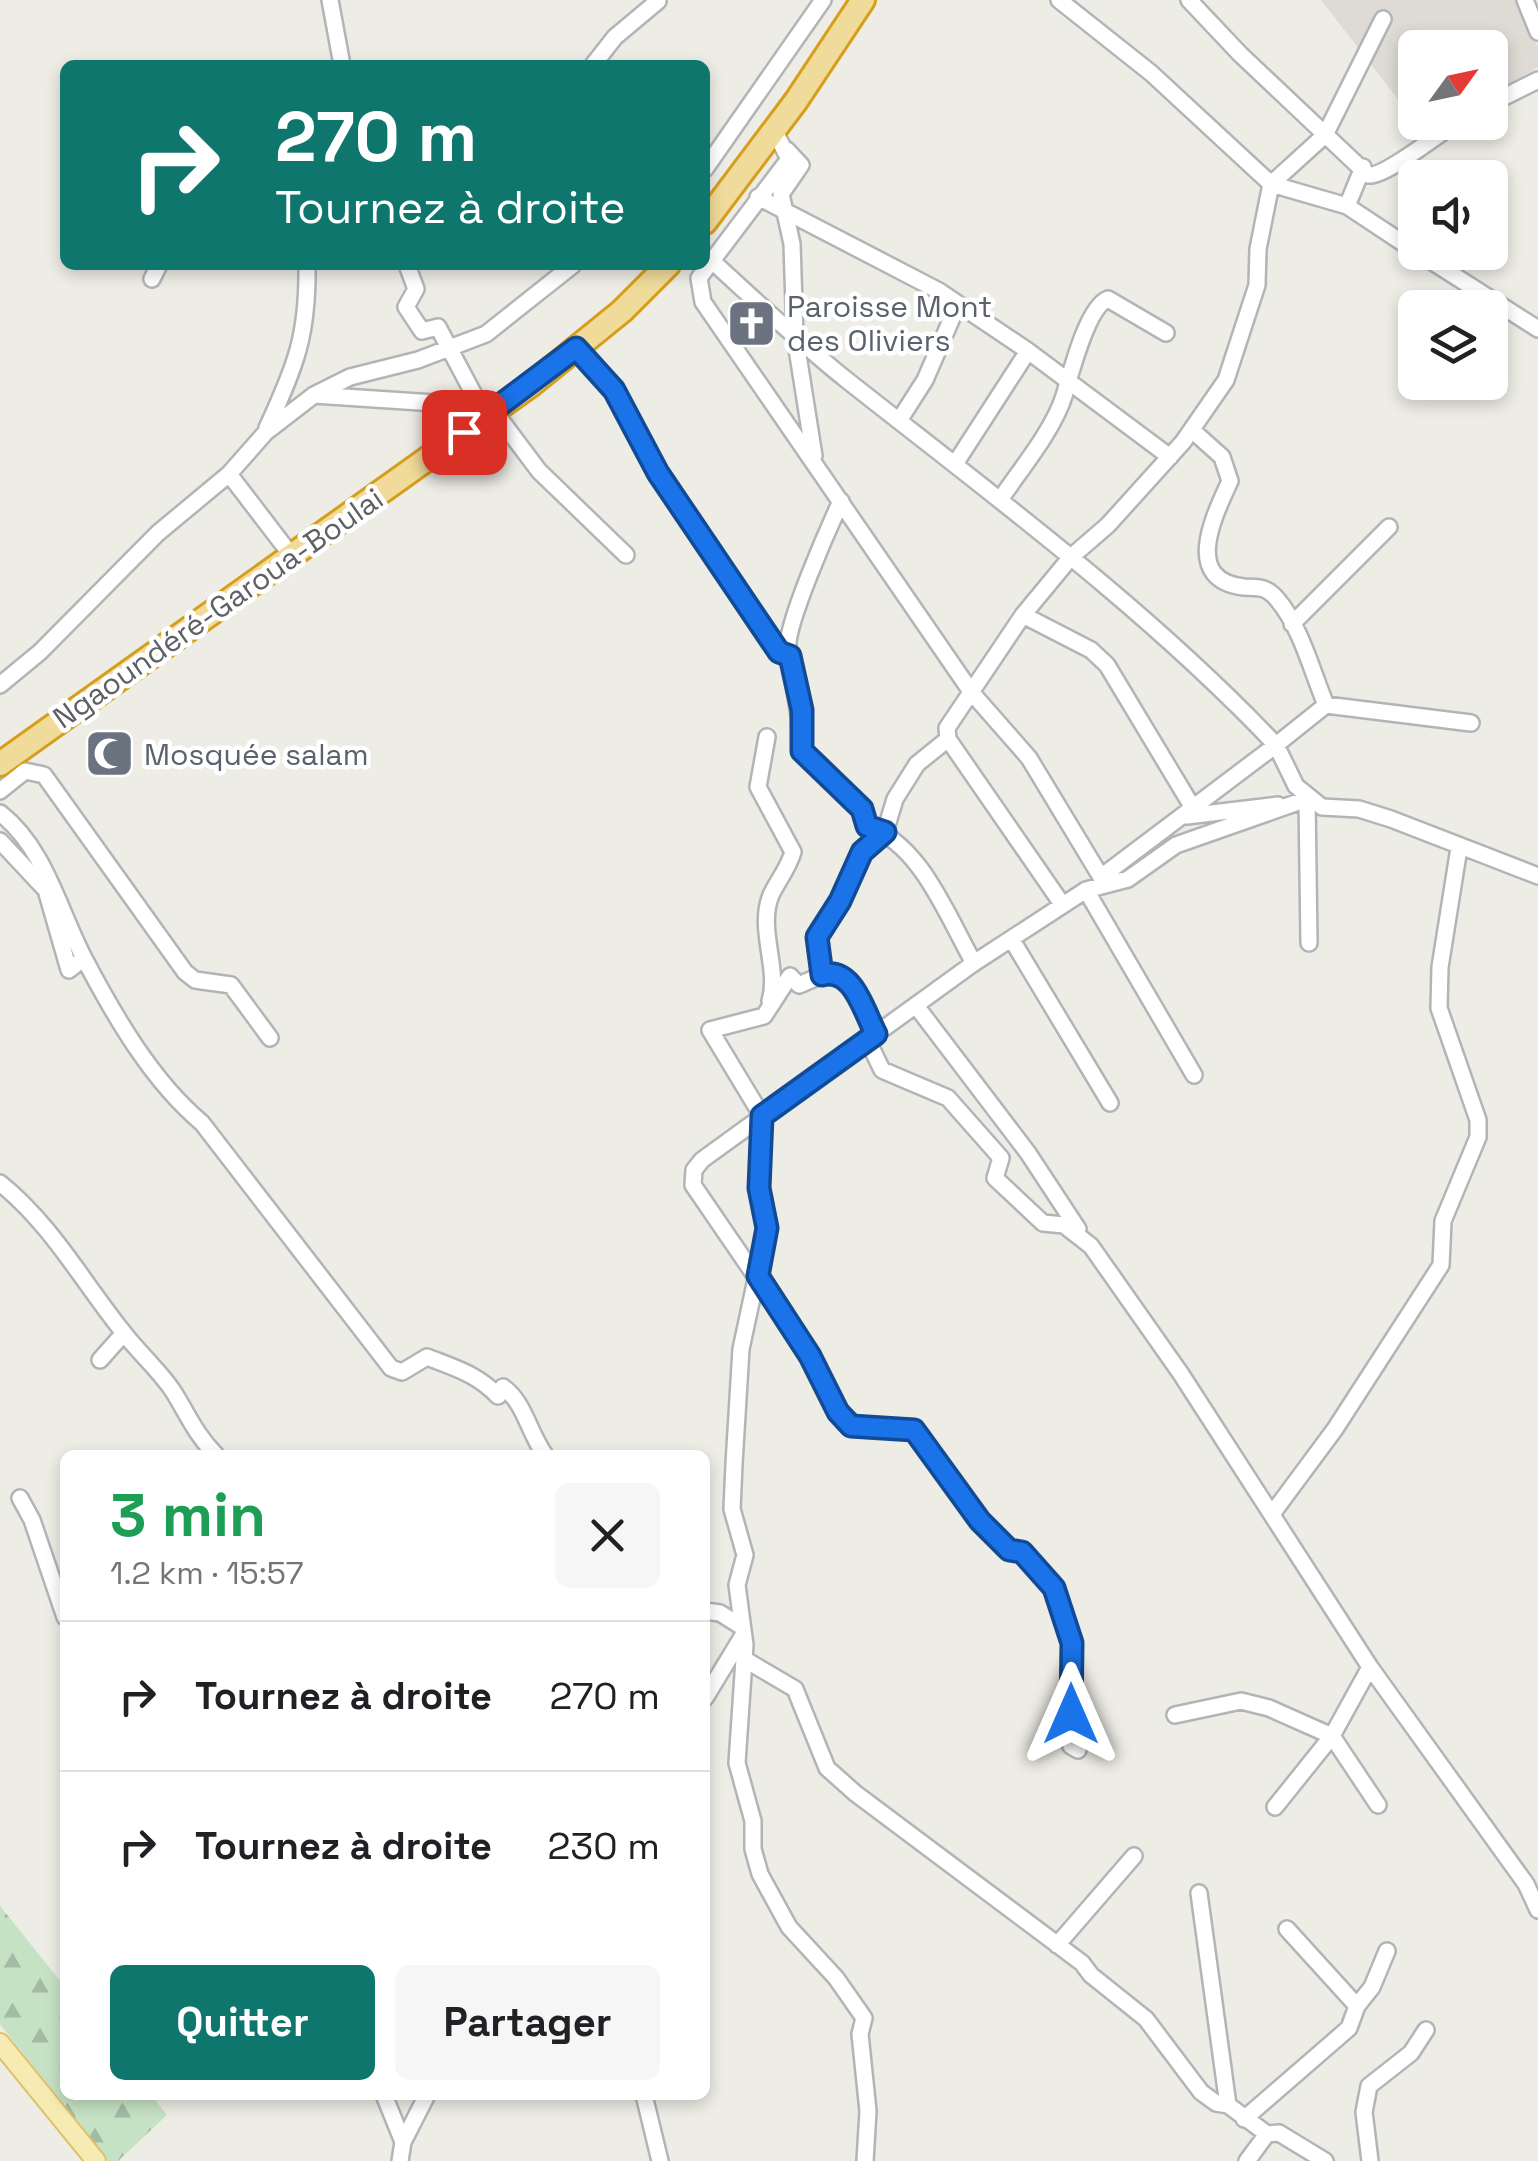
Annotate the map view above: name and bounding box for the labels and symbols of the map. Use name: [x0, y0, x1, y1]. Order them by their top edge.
north arrow: [1398, 30, 1508, 140]
place label: Paroisse Mont des Oliviers: [787, 287, 992, 360]
church icon: Paroisse Mont des Oliviers: [726, 297, 778, 349]
pin: [422, 390, 507, 475]
street label: Ngaoundéré-Garoua-Boulai: [45, 479, 391, 737]
mosque icon: Mosquée salam: [83, 728, 135, 780]
place label: Mosquée salam: [144, 735, 369, 774]
position arrow: [1019, 1662, 1123, 1766]

